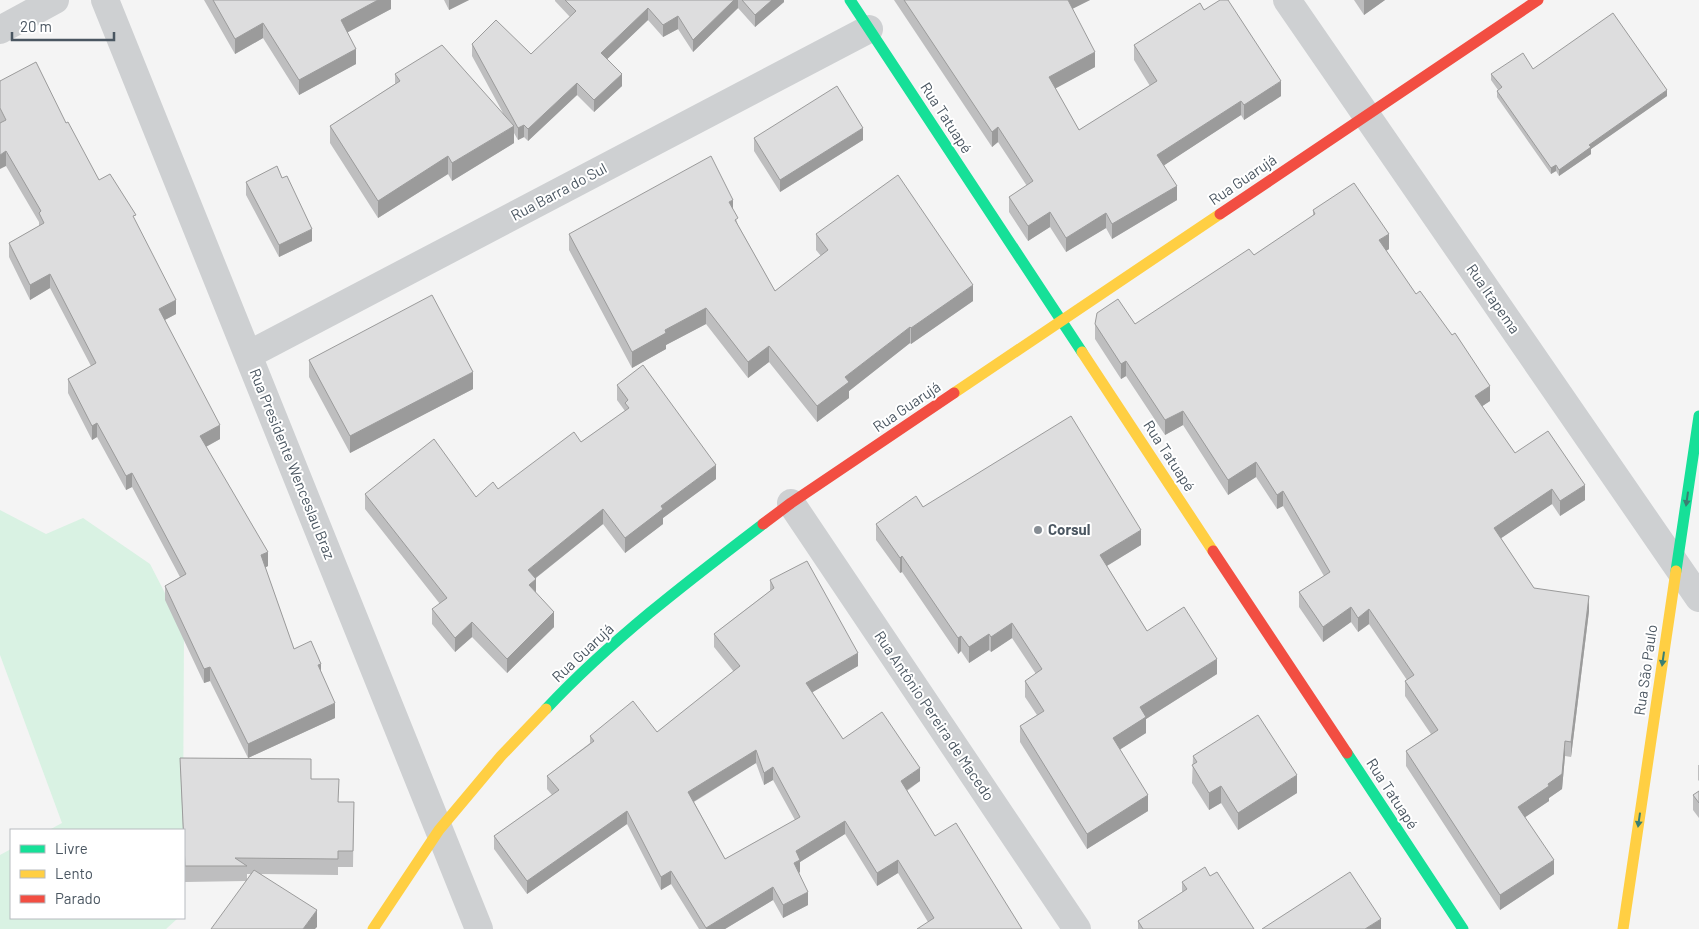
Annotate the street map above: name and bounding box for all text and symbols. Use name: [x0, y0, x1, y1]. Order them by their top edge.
scale bar: [12, 10, 115, 42]
text: 20 m: [20, 17, 52, 35]
street label: Rua Tatuapé: [917, 79, 976, 156]
street label: Rua Guarujá: [1205, 150, 1280, 208]
street label: Rua Barra do Sul: [507, 158, 610, 224]
street label: Rua Itapema: [1463, 260, 1524, 337]
street label: Rua Presidente Wenceslau Braz: [246, 366, 340, 562]
street label: Rua Guarujá: [869, 377, 944, 435]
street label: Rua Tatuapé: [1140, 417, 1199, 494]
one-way arrow: [1682, 491, 1690, 507]
place label: Corsul: [1048, 520, 1090, 538]
marker: Corsul: [1032, 524, 1044, 536]
street label: Rua Guarujá: [548, 619, 617, 685]
street label: Rua São Paulo: [1630, 623, 1660, 716]
street label: Rua Antônio Pereira de Macedo: [871, 627, 999, 804]
one-way arrow: [1659, 652, 1667, 668]
street label: Rua Tatuapé: [1363, 755, 1422, 832]
one-way arrow: [1635, 812, 1643, 828]
legend: [10, 829, 185, 919]
text: Livre: [55, 839, 88, 857]
text: Lento: [55, 864, 93, 882]
text: Parado: [55, 889, 101, 907]

